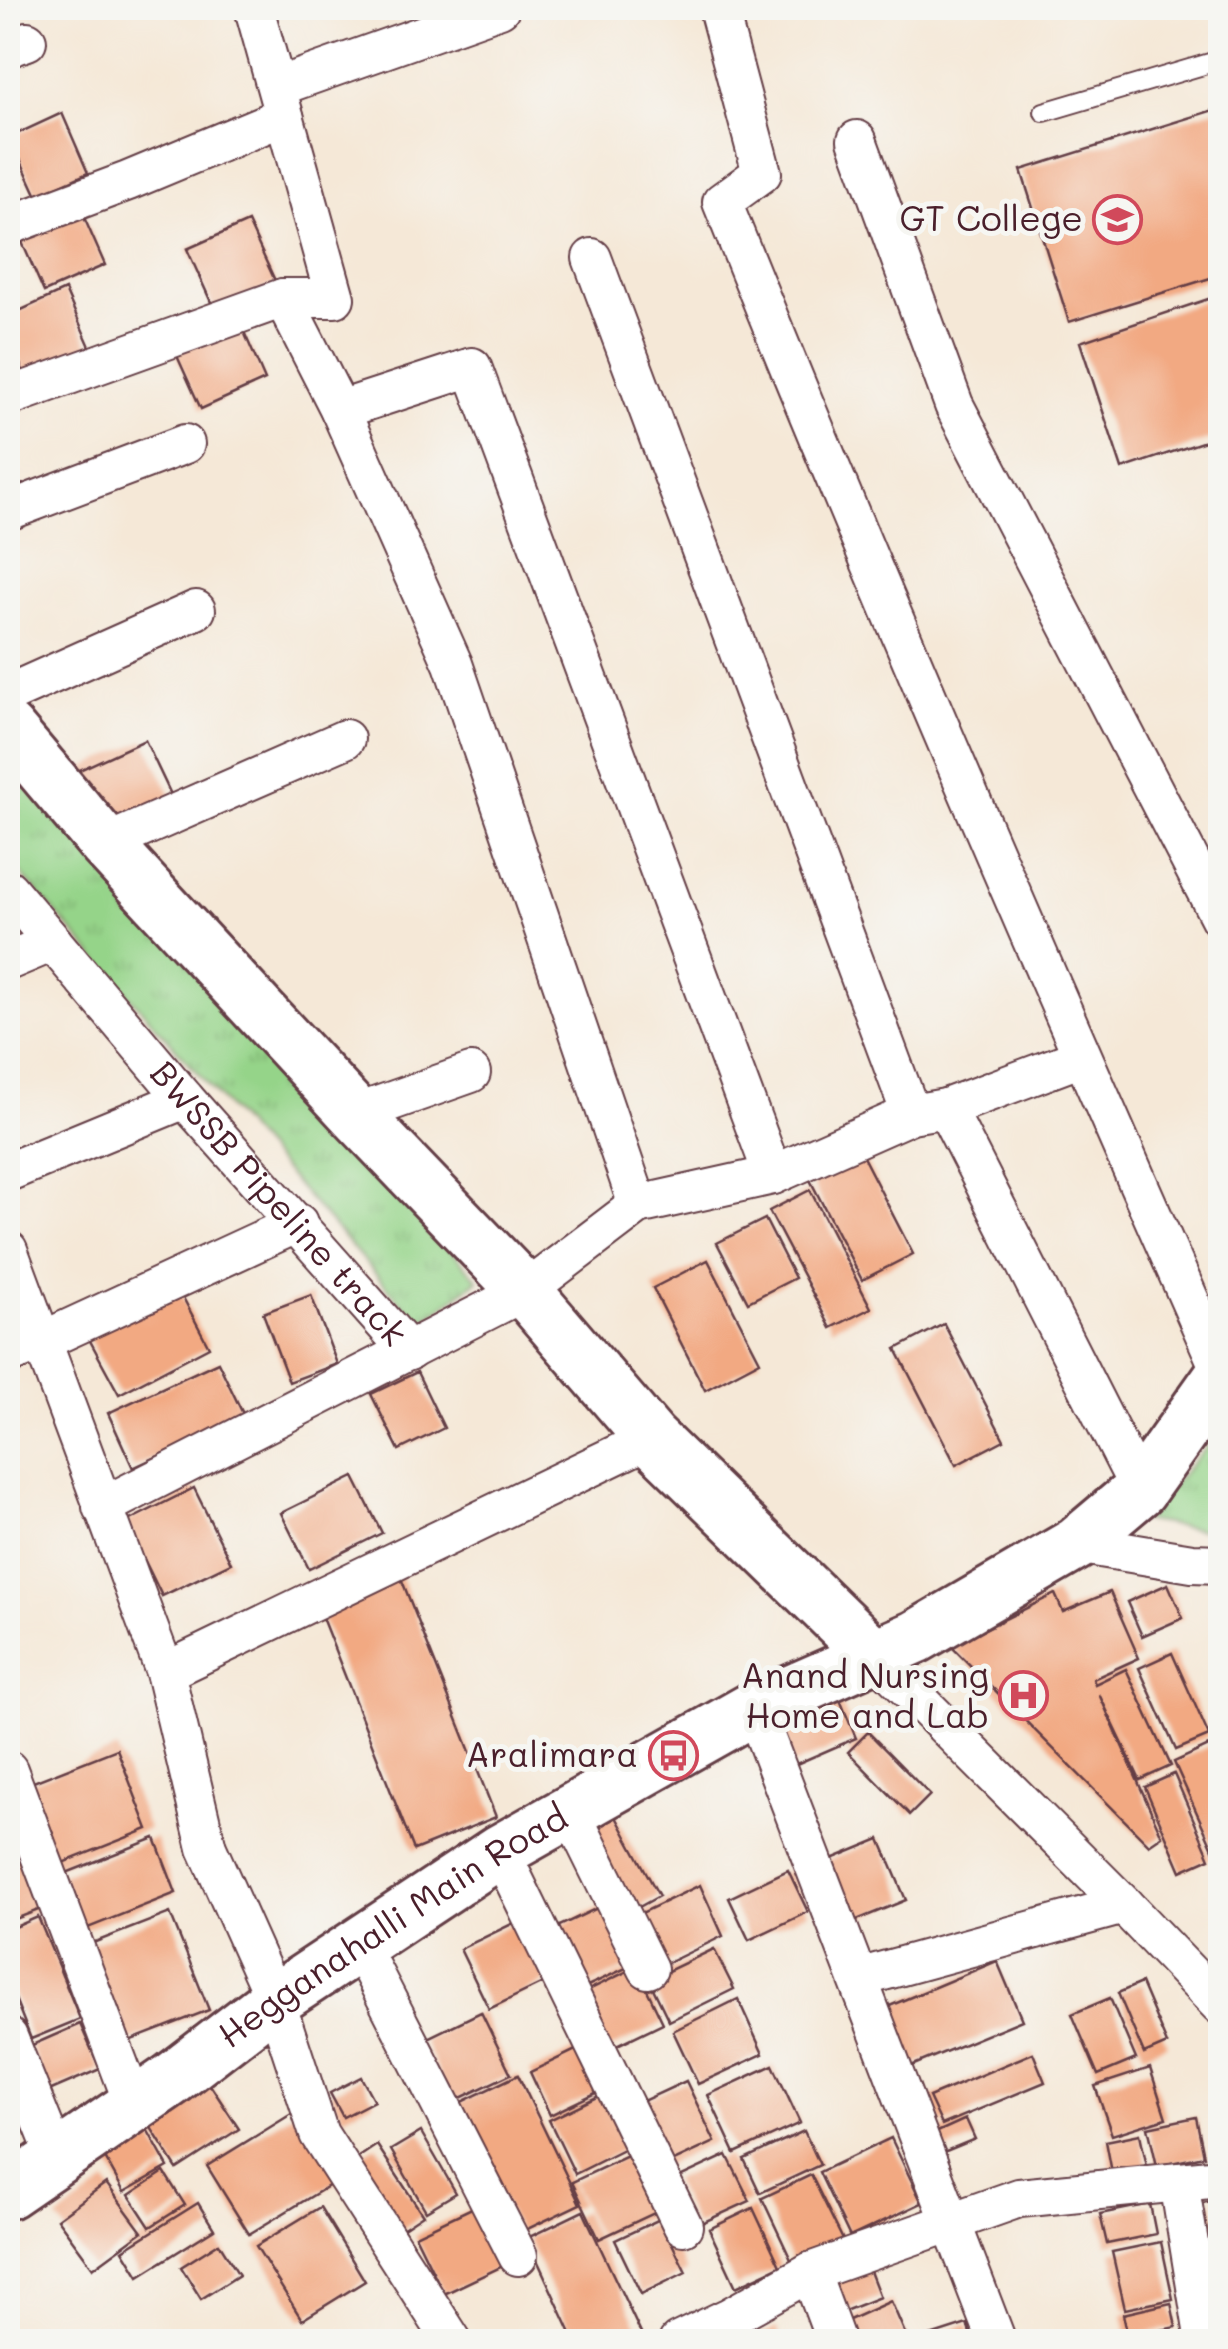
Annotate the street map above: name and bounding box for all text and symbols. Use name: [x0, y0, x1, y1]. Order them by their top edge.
school or university icon: GT College: [1092, 193, 1144, 245]
place label: GT College: [899, 194, 1083, 240]
street label: BWSSB Pipeline track: [141, 1050, 419, 1355]
place label: Anand Nursing Home and Lab: [741, 1651, 989, 1737]
hospital icon: Anand Nursing Home and Lab: [998, 1670, 1050, 1722]
bus stop icon: Aralimara: [647, 1729, 699, 1781]
place label: Aralimara: [466, 1730, 638, 1776]
street label: Hegganahalli Main Road: [208, 1793, 575, 2057]

